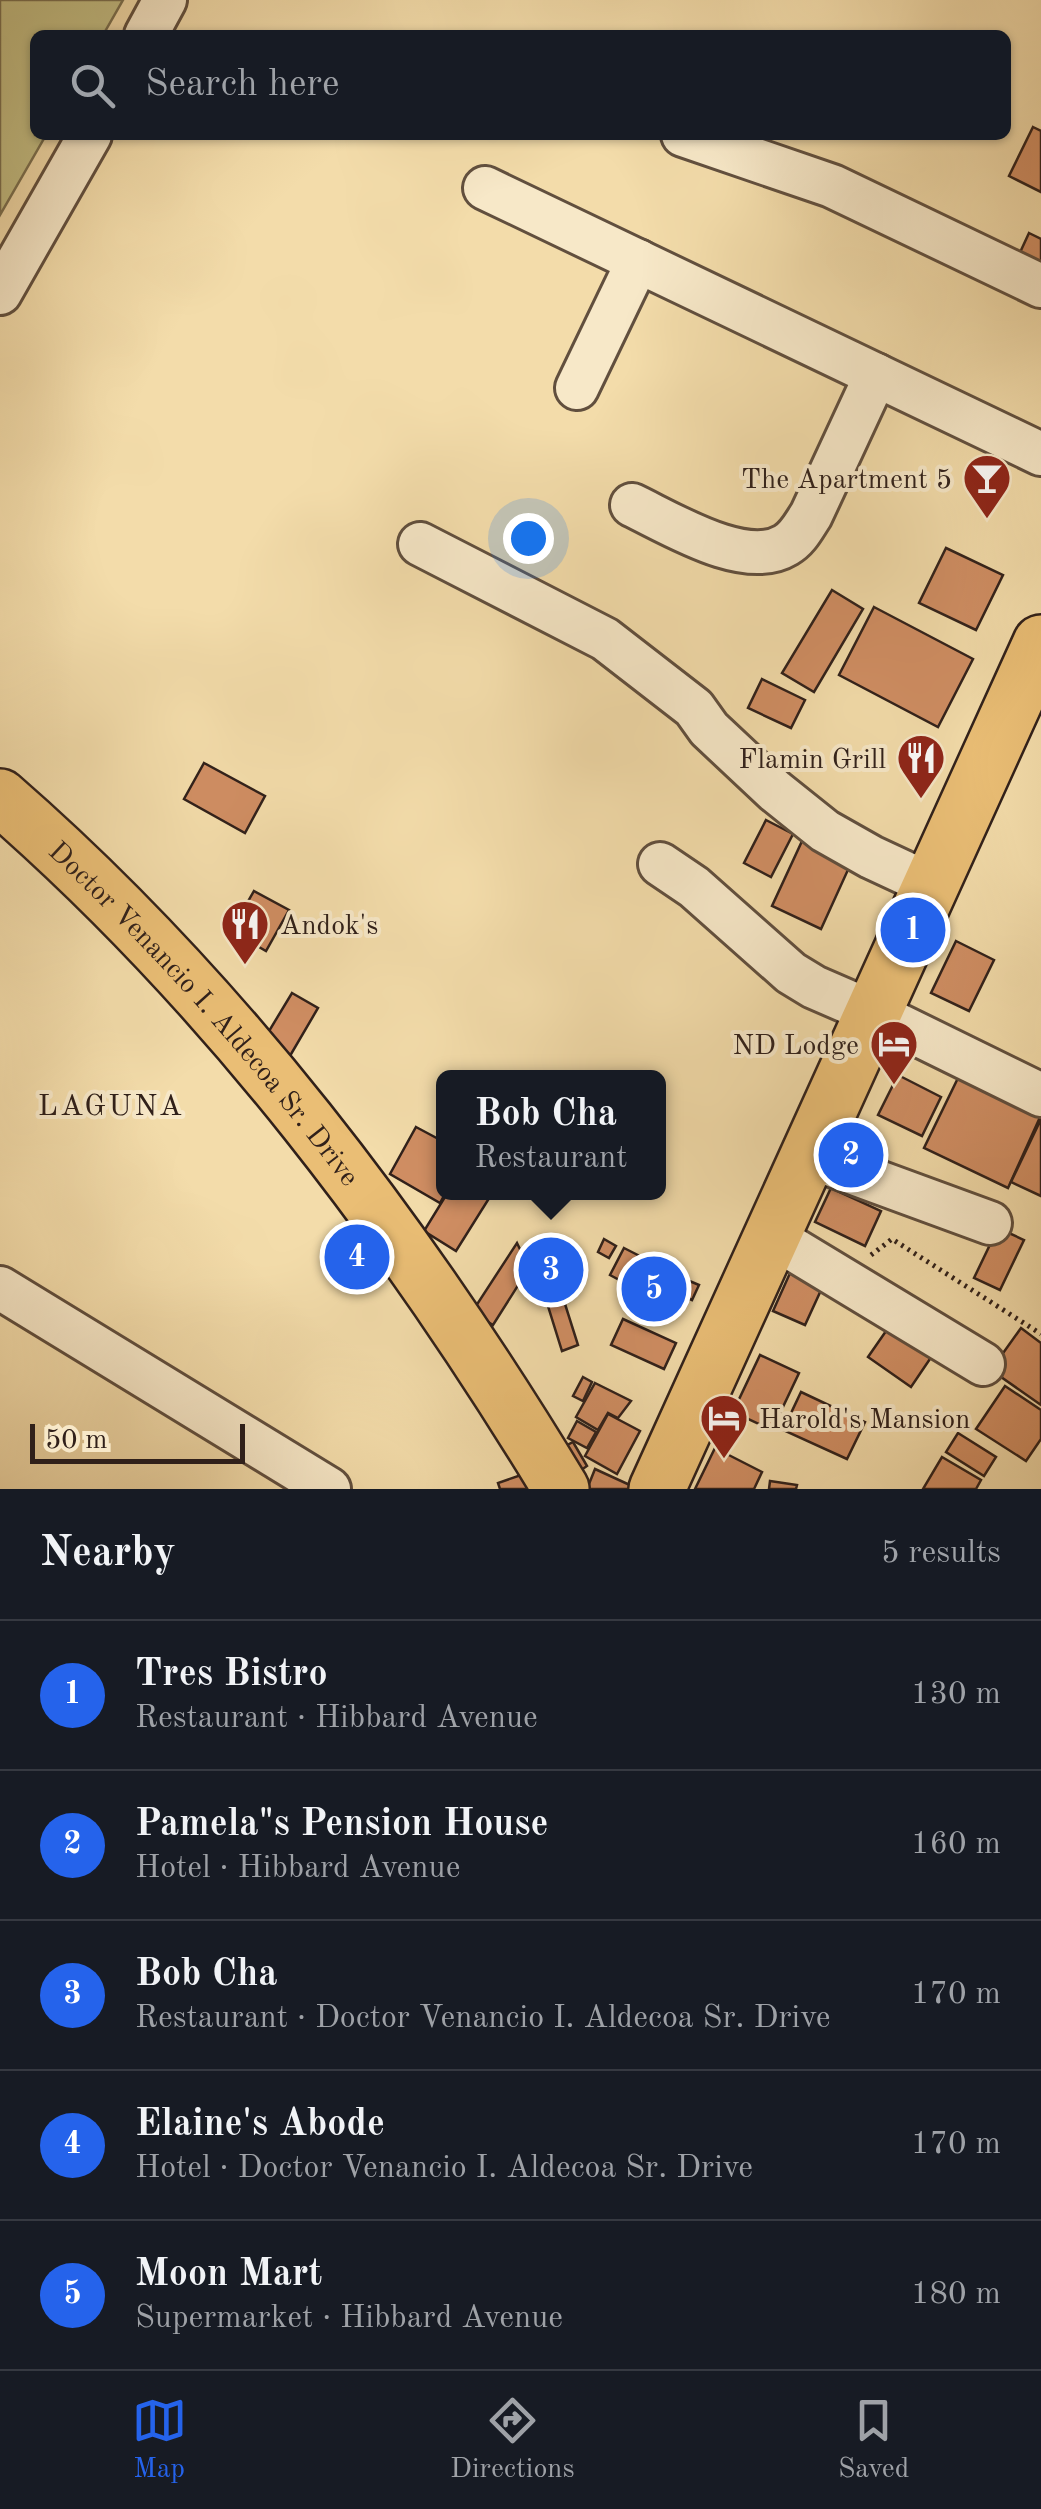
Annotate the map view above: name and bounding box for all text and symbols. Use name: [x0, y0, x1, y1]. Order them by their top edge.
search box: [30, 30, 1011, 140]
icon: search: [65, 58, 120, 113]
text: Search here: [145, 66, 340, 104]
bar icon: The Apartment 5: [961, 452, 1013, 520]
place label: The Apartment 5: [741, 467, 952, 495]
your location: [503, 513, 554, 564]
restaurant icon: Flamin Grill: [895, 732, 947, 800]
place label: Flamin Grill: [739, 747, 886, 775]
street label: Doctor Venancio I. Aldecoa Sr. Drive: [42, 837, 363, 1192]
pin: 1: [880, 892, 946, 968]
restaurant icon: Andok's: [219, 898, 271, 966]
place label: Andok's: [280, 913, 378, 941]
hotel icon: ND Lodge: [868, 1018, 920, 1086]
place label: ND Lodge: [732, 1033, 859, 1061]
popup: [436, 1070, 666, 1200]
district label: LAGUNA: [38, 1092, 184, 1122]
text: Bob Cha: [474, 1096, 617, 1134]
pin: 2: [818, 1118, 884, 1192]
text: Restaurant: [474, 1143, 628, 1175]
pin: 4: [324, 1220, 390, 1294]
pin: 3: [518, 1232, 584, 1308]
pin: 5: [622, 1252, 686, 1326]
hotel icon: Harold's Mansion: [698, 1392, 750, 1460]
place label: Harold's Mansion: [759, 1407, 970, 1435]
scale bar: [30, 1419, 245, 1464]
text: 50 m: [45, 1427, 108, 1455]
text: Nearby: [40, 1533, 176, 1575]
text: 5 results: [881, 1538, 1001, 1570]
text: Tres Bistro: [135, 1656, 328, 1694]
text: 1: [63, 1679, 82, 1711]
text: 130 m: [911, 1679, 1001, 1711]
text: Restaurant · Hibbard Avenue: [135, 1703, 538, 1735]
text: Pamela"s Pension House: [135, 1806, 549, 1844]
text: 2: [63, 1829, 82, 1861]
text: 160 m: [911, 1829, 1001, 1861]
text: Hotel · Hibbard Avenue: [135, 1853, 460, 1885]
text: Bob Cha: [135, 1956, 278, 1994]
text: 3: [63, 1979, 82, 2011]
text: 170 m: [911, 1979, 1001, 2011]
text: Restaurant · Doctor Venancio I. Aldecoa Sr. Drive: [135, 2003, 830, 2035]
text: Elaine's Abode: [135, 2106, 385, 2144]
text: 4: [63, 2129, 82, 2161]
text: 170 m: [911, 2129, 1001, 2161]
text: Hotel · Doctor Venancio I. Aldecoa Sr. Drive: [135, 2153, 753, 2185]
text: Moon Mart: [135, 2256, 322, 2294]
text: 5: [63, 2279, 82, 2311]
text: 180 m: [911, 2279, 1001, 2311]
text: Supermarket · Hibbard Avenue: [135, 2303, 563, 2335]
tab: Map: [132, 2393, 187, 2488]
tab: Directions: [450, 2393, 575, 2488]
tab: Saved: [838, 2393, 909, 2488]

